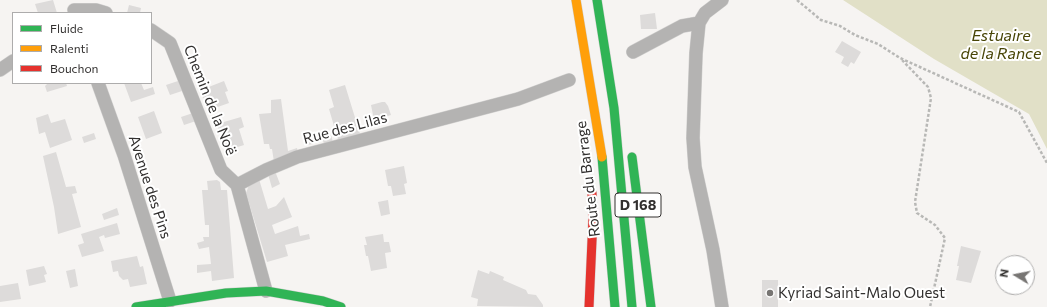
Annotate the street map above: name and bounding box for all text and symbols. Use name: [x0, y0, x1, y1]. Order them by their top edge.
legend: [12, 12, 152, 84]
text: Fluide: [50, 21, 83, 35]
water label: Estuaire de la Rance: [961, 26, 1041, 64]
text: Ralenti: [50, 41, 89, 55]
street label: Chemin de la Noë: [180, 42, 240, 158]
text: Bouchon: [50, 61, 98, 75]
street label: Rue des Lilas: [301, 108, 389, 148]
street label: Route du Barrage: [572, 120, 604, 238]
street label: Avenue des Pins: [125, 133, 175, 241]
road number: D 168: [615, 193, 661, 217]
north arrow: [995, 255, 1035, 295]
text: N: [997, 268, 1011, 278]
place label: Kyriad Saint-Malo Ouest: [778, 284, 945, 302]
marker: Kyriad Saint-Malo Ouest: [765, 288, 775, 298]

